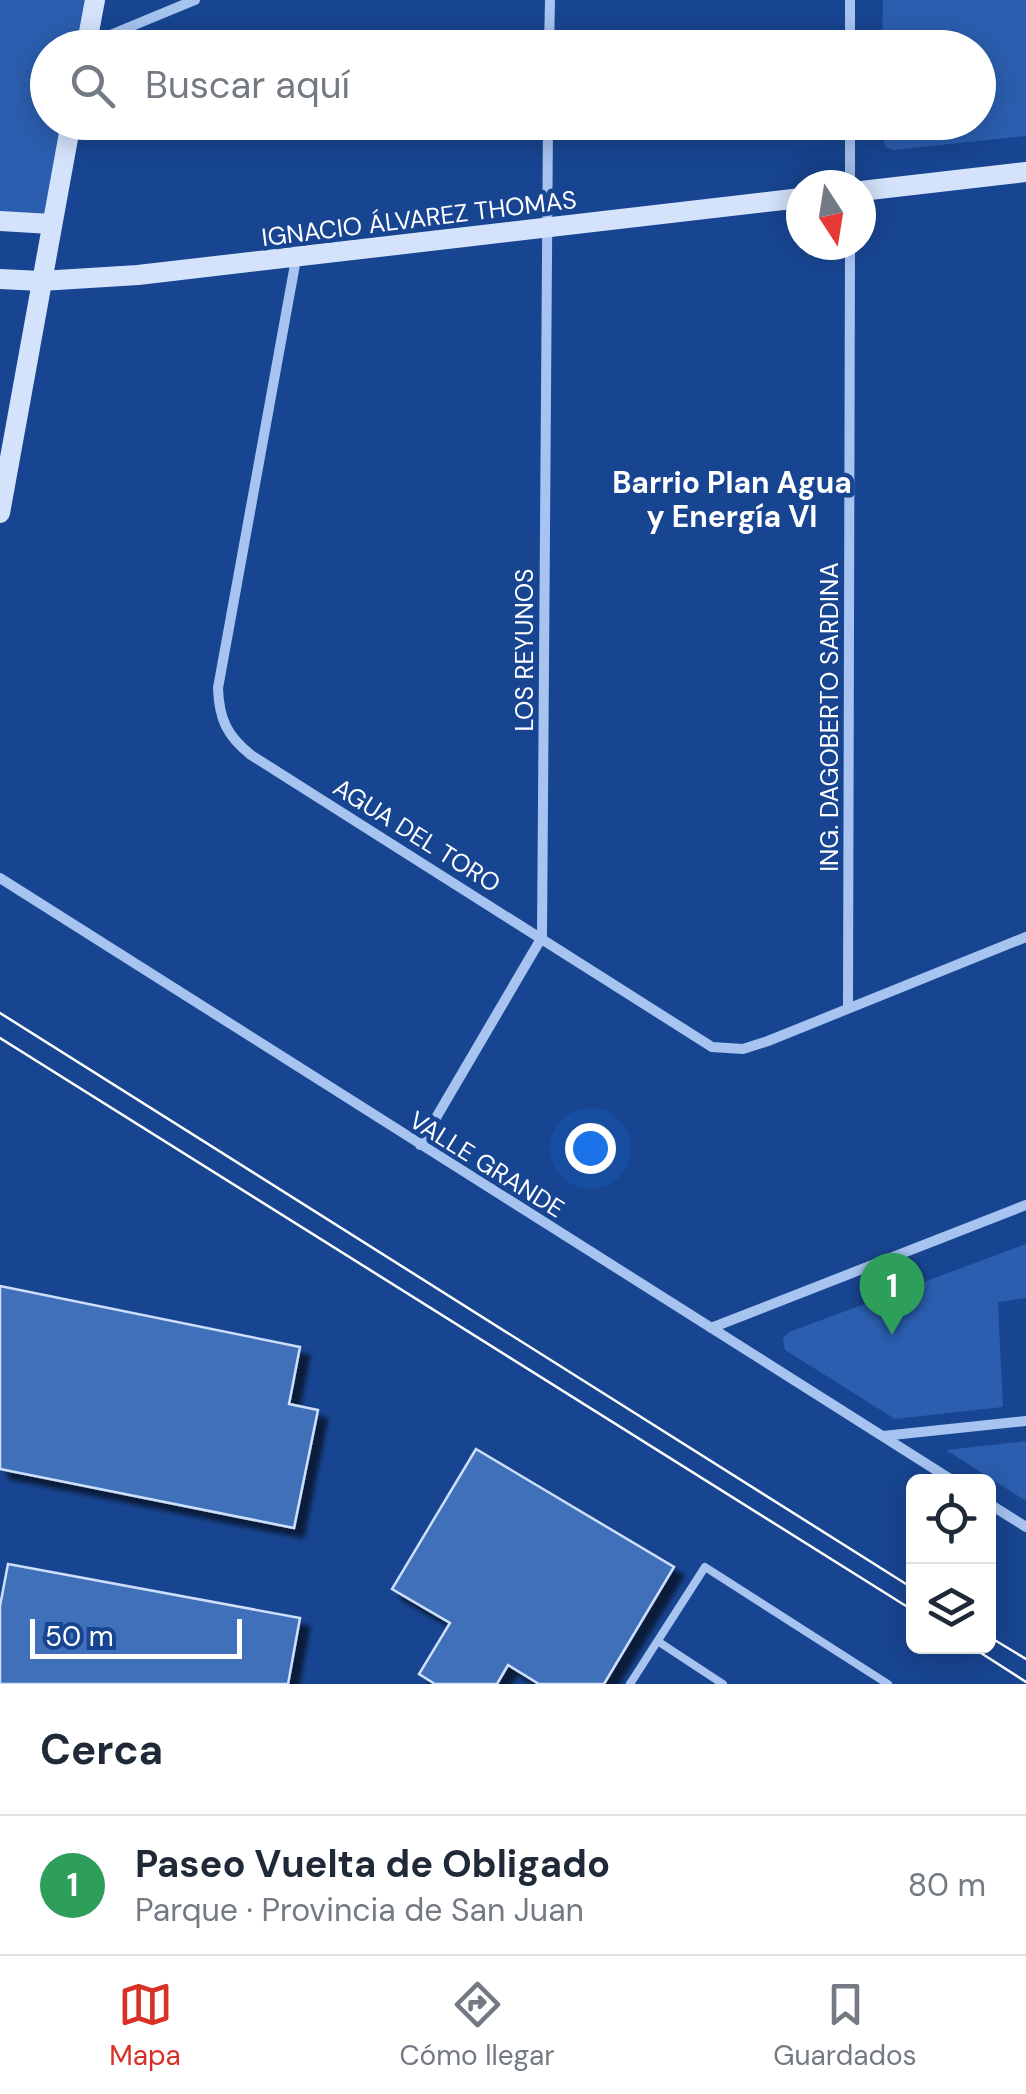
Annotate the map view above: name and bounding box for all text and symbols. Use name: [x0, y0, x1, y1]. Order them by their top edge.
search box: [30, 30, 996, 140]
icon: search: [65, 58, 120, 113]
text: Buscar aquí: [145, 60, 350, 110]
north arrow: [786, 170, 876, 260]
street label: IGNACIO ÁLVAREZ THOMAS: [260, 183, 578, 254]
district label: Barrio Plan Agua y Energía VI: [612, 463, 852, 536]
street label: ING. DAGOBERTO SARDINA: [813, 562, 846, 872]
street label: LOS REYUNOS: [508, 568, 541, 732]
street label: AGUA DEL TORO: [327, 771, 507, 900]
street label: VALLE GRANDE: [403, 1104, 571, 1225]
your location: [565, 1123, 616, 1174]
pin: 1: [860, 1252, 924, 1335]
map controls: [906, 1474, 996, 1654]
button: locate: [906, 1474, 996, 1564]
button: layers: [906, 1564, 996, 1654]
scale bar: [30, 1614, 242, 1658]
text: 50 m: [45, 1618, 114, 1655]
text: Cerca: [40, 1722, 163, 1777]
text: Paseo Vuelta de Obligado: [135, 1839, 610, 1889]
text: 1: [67, 1864, 78, 1906]
text: 80 m: [908, 1864, 986, 1906]
text: Parque · Provincia de San Juan: [135, 1889, 584, 1931]
tab: Mapa: [109, 1977, 181, 2074]
tab: Cómo llegar: [399, 1977, 555, 2074]
tab: Guardados: [773, 1977, 917, 2074]

